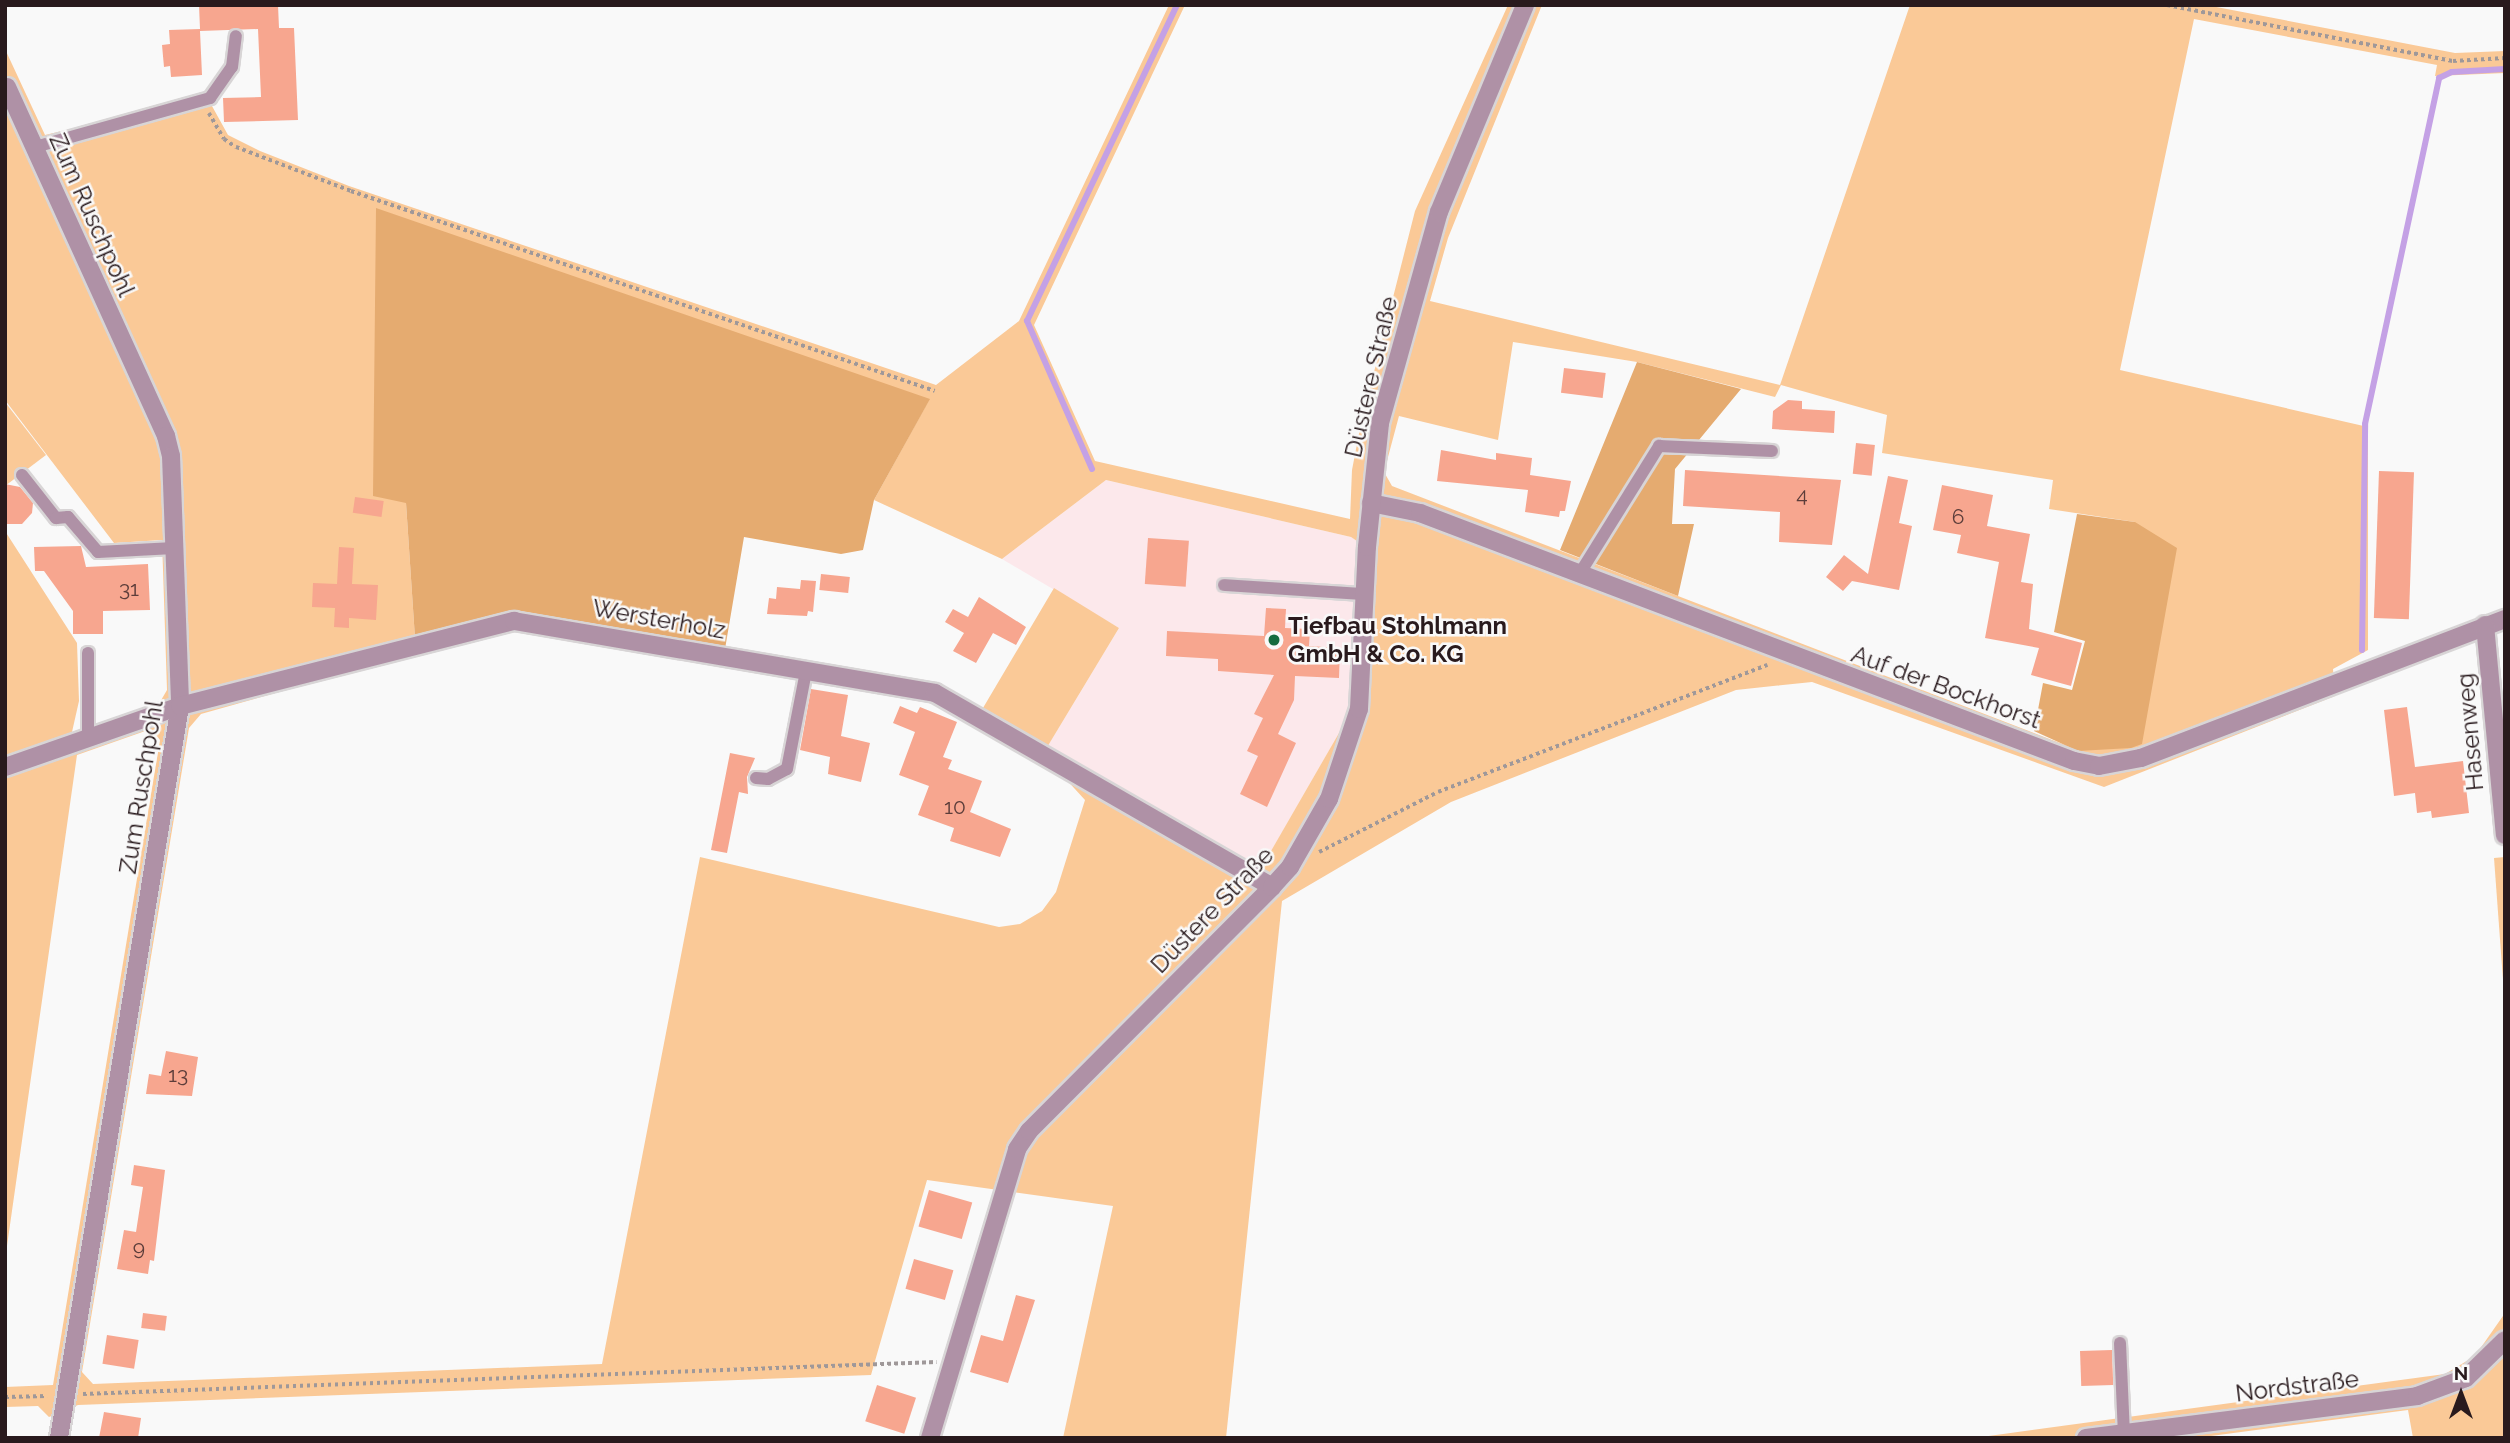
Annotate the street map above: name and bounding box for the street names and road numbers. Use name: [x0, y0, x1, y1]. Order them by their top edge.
street label: Zum Ruschpohl: [43, 129, 141, 301]
street label: Düstere Straße: [1338, 294, 1404, 460]
street label: Wersterholz: [590, 593, 728, 645]
street label: Auf der Bockhorst: [1847, 639, 2045, 735]
street label: Hasenweg: [2451, 672, 2489, 792]
street label: Zum Ruschpohl: [113, 698, 169, 876]
street label: Düstere Straße: [1145, 841, 1279, 979]
street label: Nordstraße: [2234, 1364, 2360, 1408]

